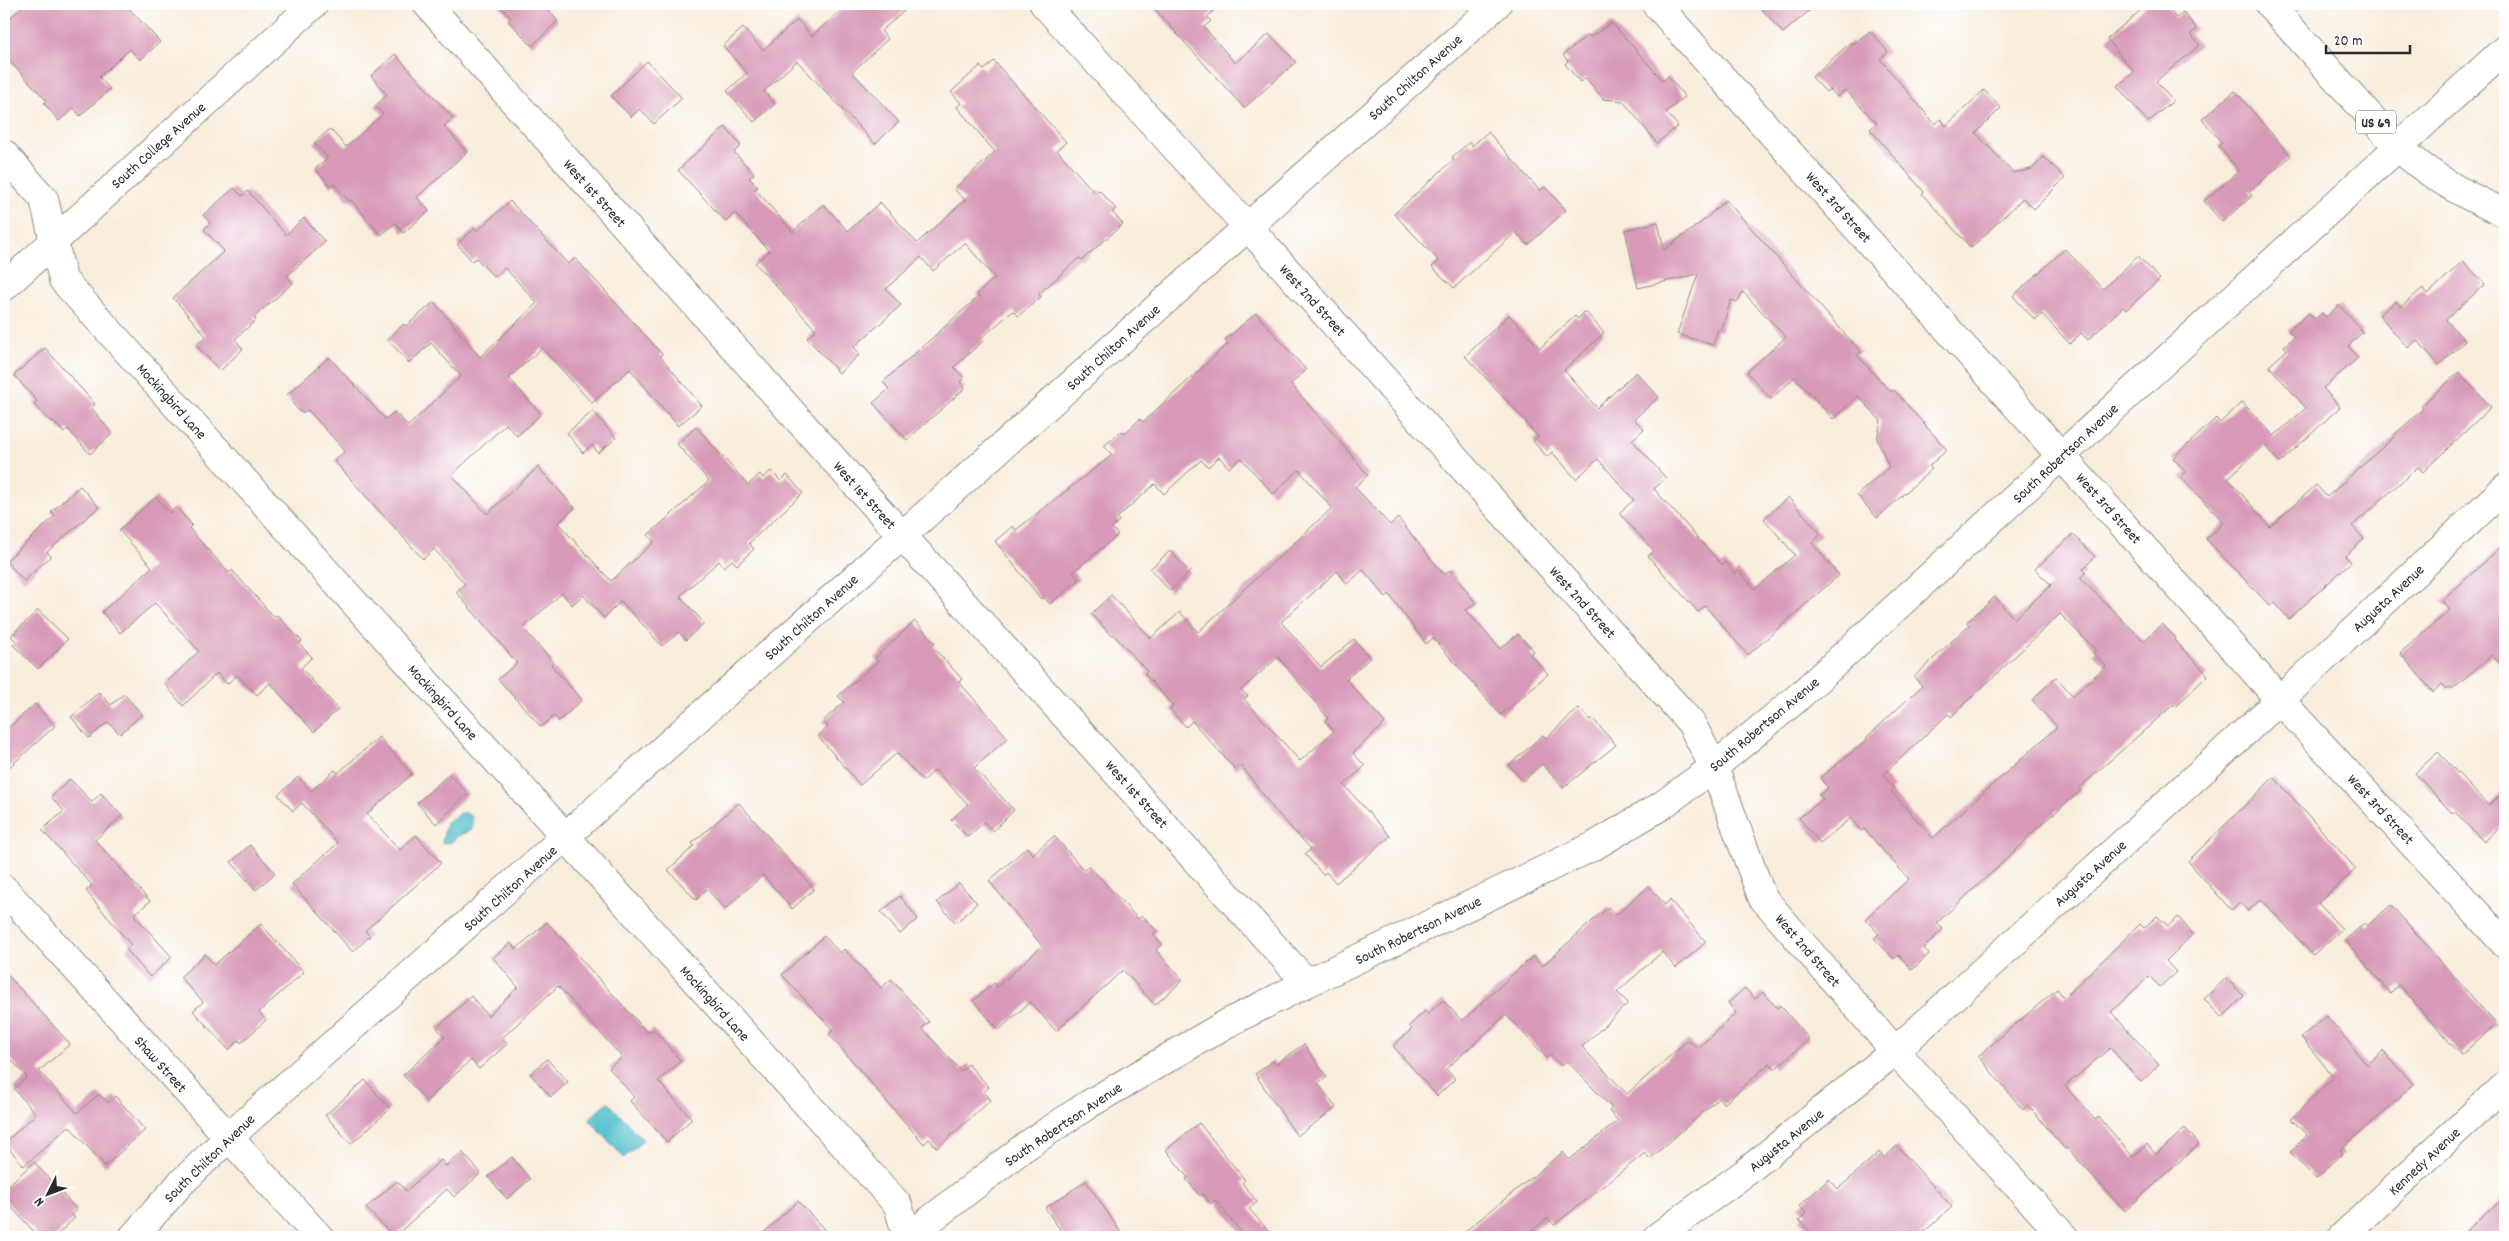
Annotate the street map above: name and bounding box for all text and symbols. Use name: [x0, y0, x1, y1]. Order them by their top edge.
scale bar: [2326, 22, 2410, 54]
street label: South Chilton Avenue: [1364, 30, 1469, 127]
text: 20 m: [2334, 31, 2362, 53]
street label: South College Avenue: [107, 98, 212, 195]
road number: US 69: [2356, 110, 2396, 134]
street label: West 1st Street: [557, 155, 631, 234]
street label: West 3rd Street: [1799, 168, 1876, 249]
street label: West 2nd Street: [1273, 260, 1350, 343]
street label: South Chilton Avenue: [1062, 300, 1167, 397]
street label: Mockingbird Lane: [130, 359, 211, 446]
street label: South Robertson Avenue: [2008, 399, 2125, 510]
street label: West 1st Street: [827, 457, 901, 536]
street label: West 3rd Street: [2069, 469, 2146, 550]
street label: Augusta Avenue: [2349, 560, 2430, 639]
street label: West 2nd Street: [1543, 562, 1620, 645]
street label: South Chilton Avenue: [760, 570, 865, 667]
street label: Mockingbird Lane: [401, 660, 482, 747]
street label: South Robertson Avenue: [1705, 672, 1826, 778]
street label: West 1st Street: [1099, 756, 1173, 835]
street label: West 3rd Street: [2341, 770, 2418, 851]
street label: Augusta Avenue: [2050, 836, 2133, 913]
street label: South Chilton Avenue: [459, 841, 564, 938]
street label: South Robertson Avenue: [1352, 891, 1486, 972]
street label: West 2nd Street: [1768, 910, 1845, 993]
street label: Mockingbird Lane: [673, 961, 754, 1048]
street label: Shaw Street: [128, 1032, 191, 1099]
street label: South Robertson Avenue: [1001, 1078, 1128, 1173]
street label: Augusta Avenue: [1745, 1104, 1830, 1179]
street label: South Chilton Avenue: [160, 1110, 261, 1209]
street label: Kennedy Avenue: [2384, 1123, 2467, 1202]
north arrow: [22, 1168, 72, 1218]
text: N: [30, 1192, 50, 1211]

